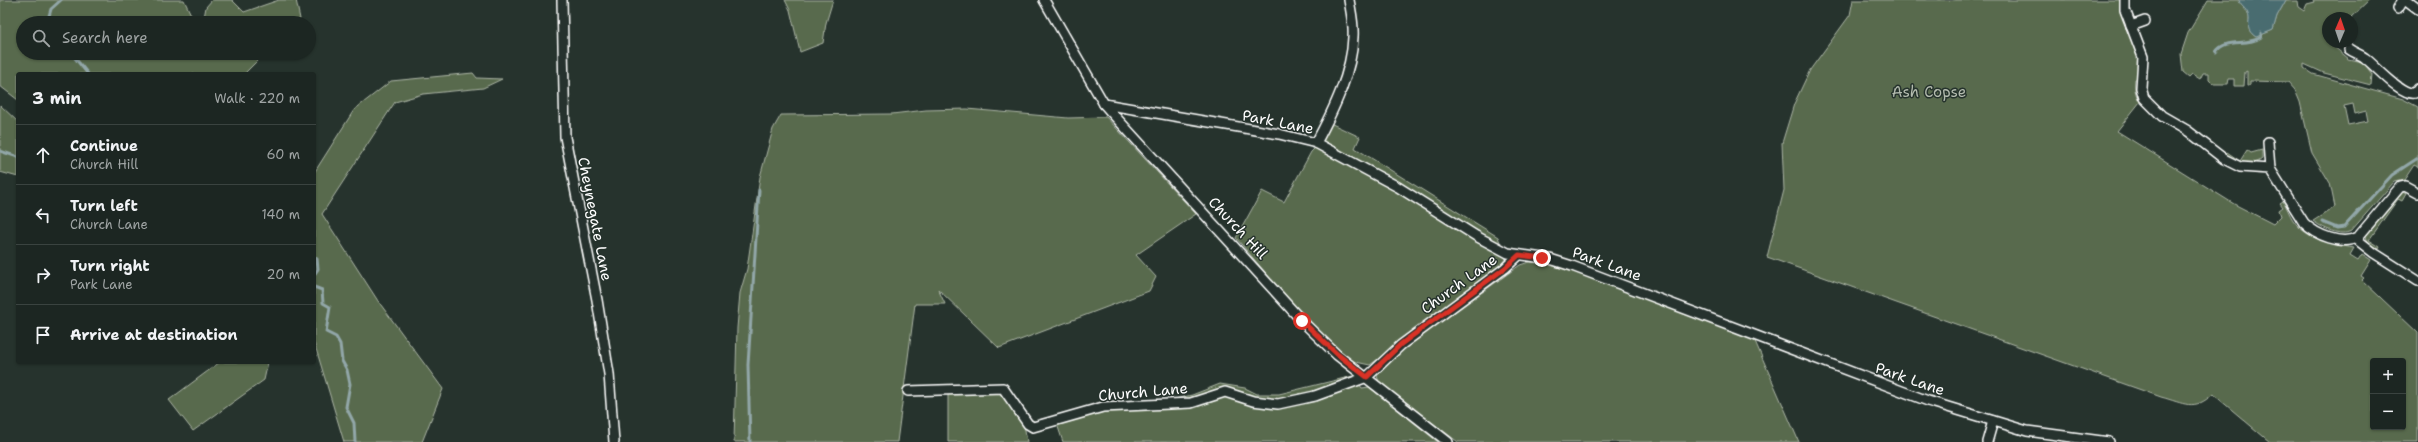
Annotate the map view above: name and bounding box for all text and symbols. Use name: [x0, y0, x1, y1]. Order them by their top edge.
north arrow: [2322, 12, 2358, 48]
search box: [16, 16, 316, 60]
icon: search: [30, 27, 52, 49]
text: Search here: [62, 28, 148, 48]
park label: Ash Copse: [1892, 82, 1966, 102]
text: 3 min: [32, 87, 82, 109]
text: Walk · 220 m: [214, 90, 300, 107]
street label: Park Lane: [1241, 105, 1315, 139]
text: Continue: [70, 136, 138, 156]
icon: ahead: [32, 144, 54, 166]
text: 60 m: [267, 146, 300, 163]
text: Church Hill: [70, 156, 138, 173]
street label: Cheynegate Lane: [573, 156, 617, 282]
street label: Church Hill: [1204, 192, 1272, 264]
text: Turn left: [70, 196, 138, 216]
icon: left: [32, 204, 54, 226]
text: 140 m: [261, 206, 300, 223]
text: Church Lane: [70, 216, 148, 233]
street label: Park Lane: [1570, 242, 1644, 286]
route end: [1533, 249, 1551, 267]
street label: Church Lane: [1417, 250, 1501, 318]
text: Turn right: [70, 256, 150, 276]
icon: right: [32, 264, 54, 286]
text: 20 m: [267, 266, 300, 283]
text: Park Lane: [70, 276, 133, 293]
route start: [1293, 312, 1311, 330]
icon: arrive: [32, 324, 54, 346]
text: Arrive at destination: [70, 325, 238, 345]
street label: Park Lane: [1873, 358, 1947, 400]
map controls: [2370, 358, 2406, 430]
button: +: [2370, 358, 2406, 394]
street label: Church Lane: [1097, 378, 1189, 406]
button: −: [2370, 394, 2406, 430]

